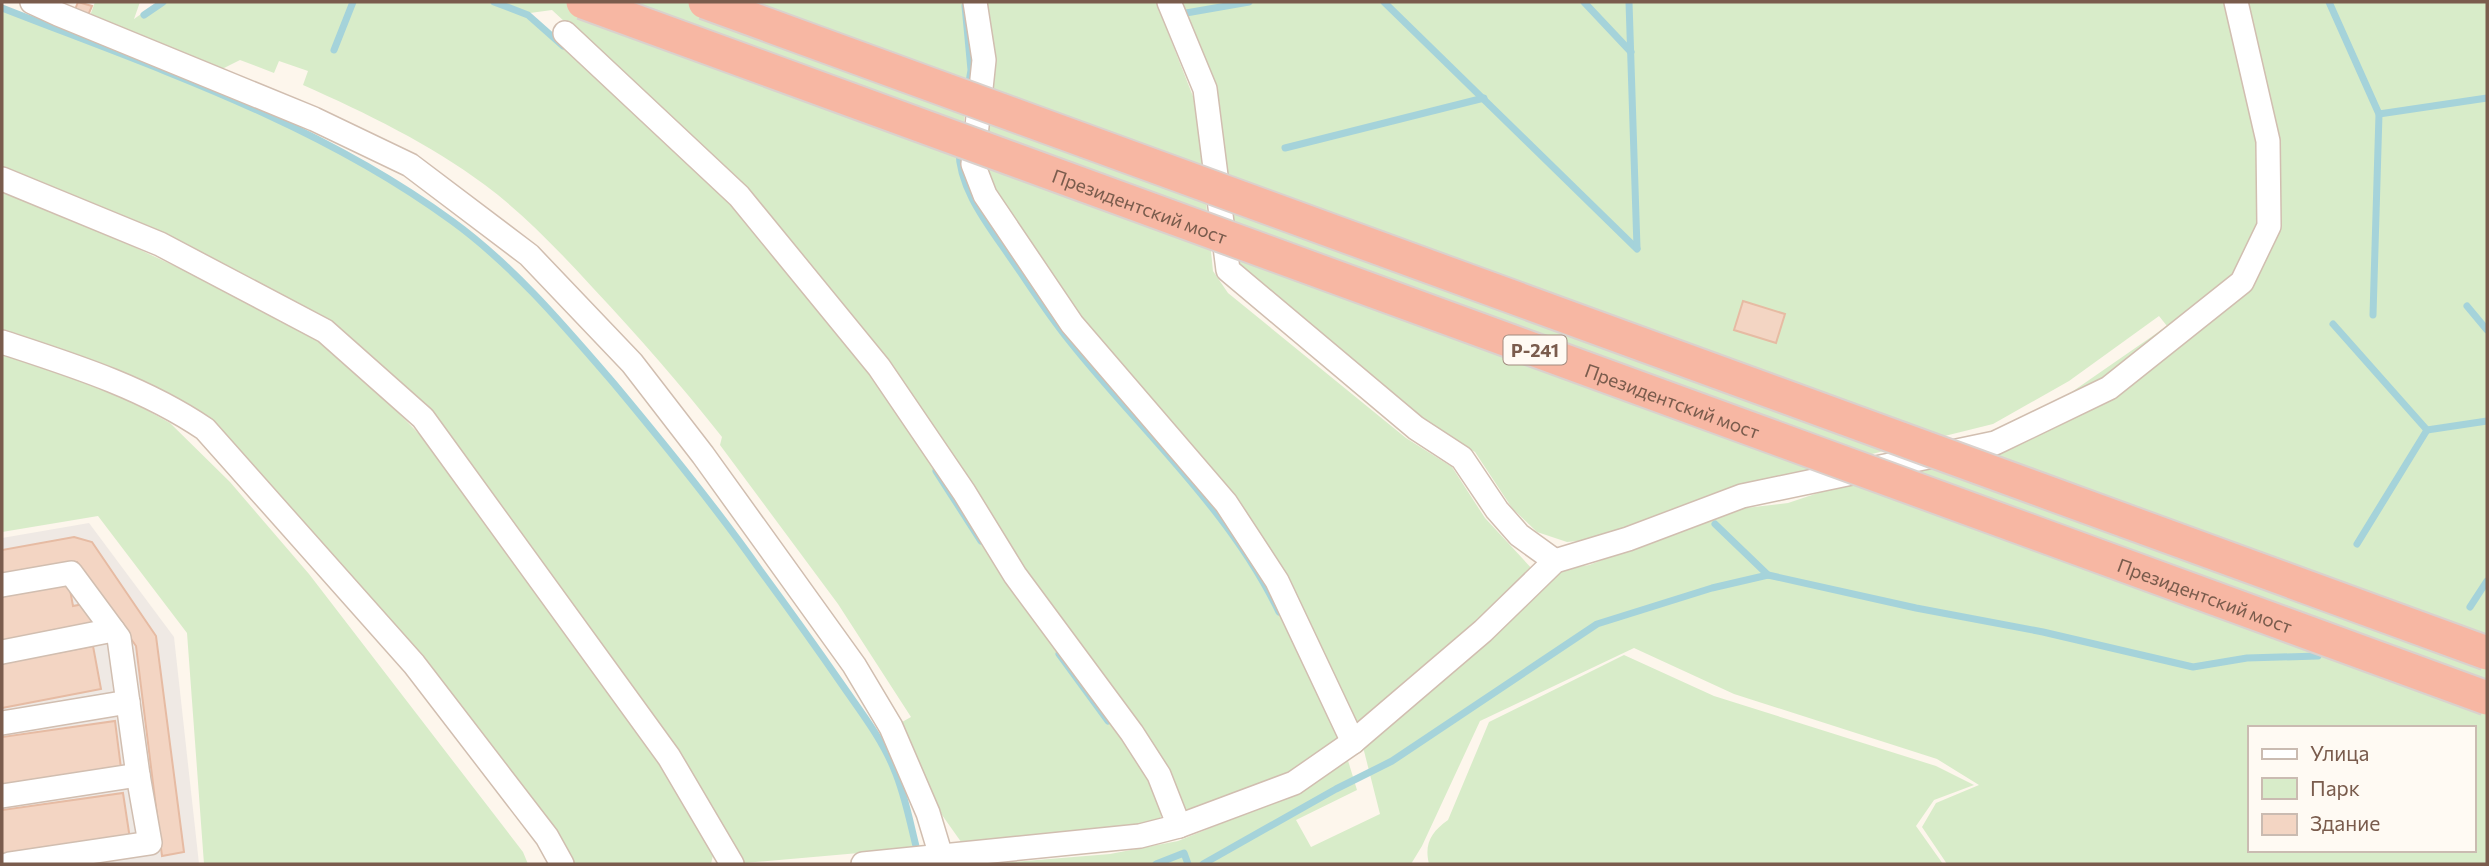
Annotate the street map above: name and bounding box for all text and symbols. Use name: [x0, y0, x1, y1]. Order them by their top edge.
street label: Президентский мост: [1049, 163, 1231, 248]
road number: Р-241: [1504, 336, 1566, 364]
street label: Президентский мост: [1582, 358, 1763, 443]
street label: Президентский мост: [2114, 552, 2296, 637]
legend: [2248, 726, 2475, 852]
text: Улица: [2310, 740, 2369, 765]
text: Парк: [2310, 775, 2360, 800]
text: Здание: [2310, 810, 2380, 835]

